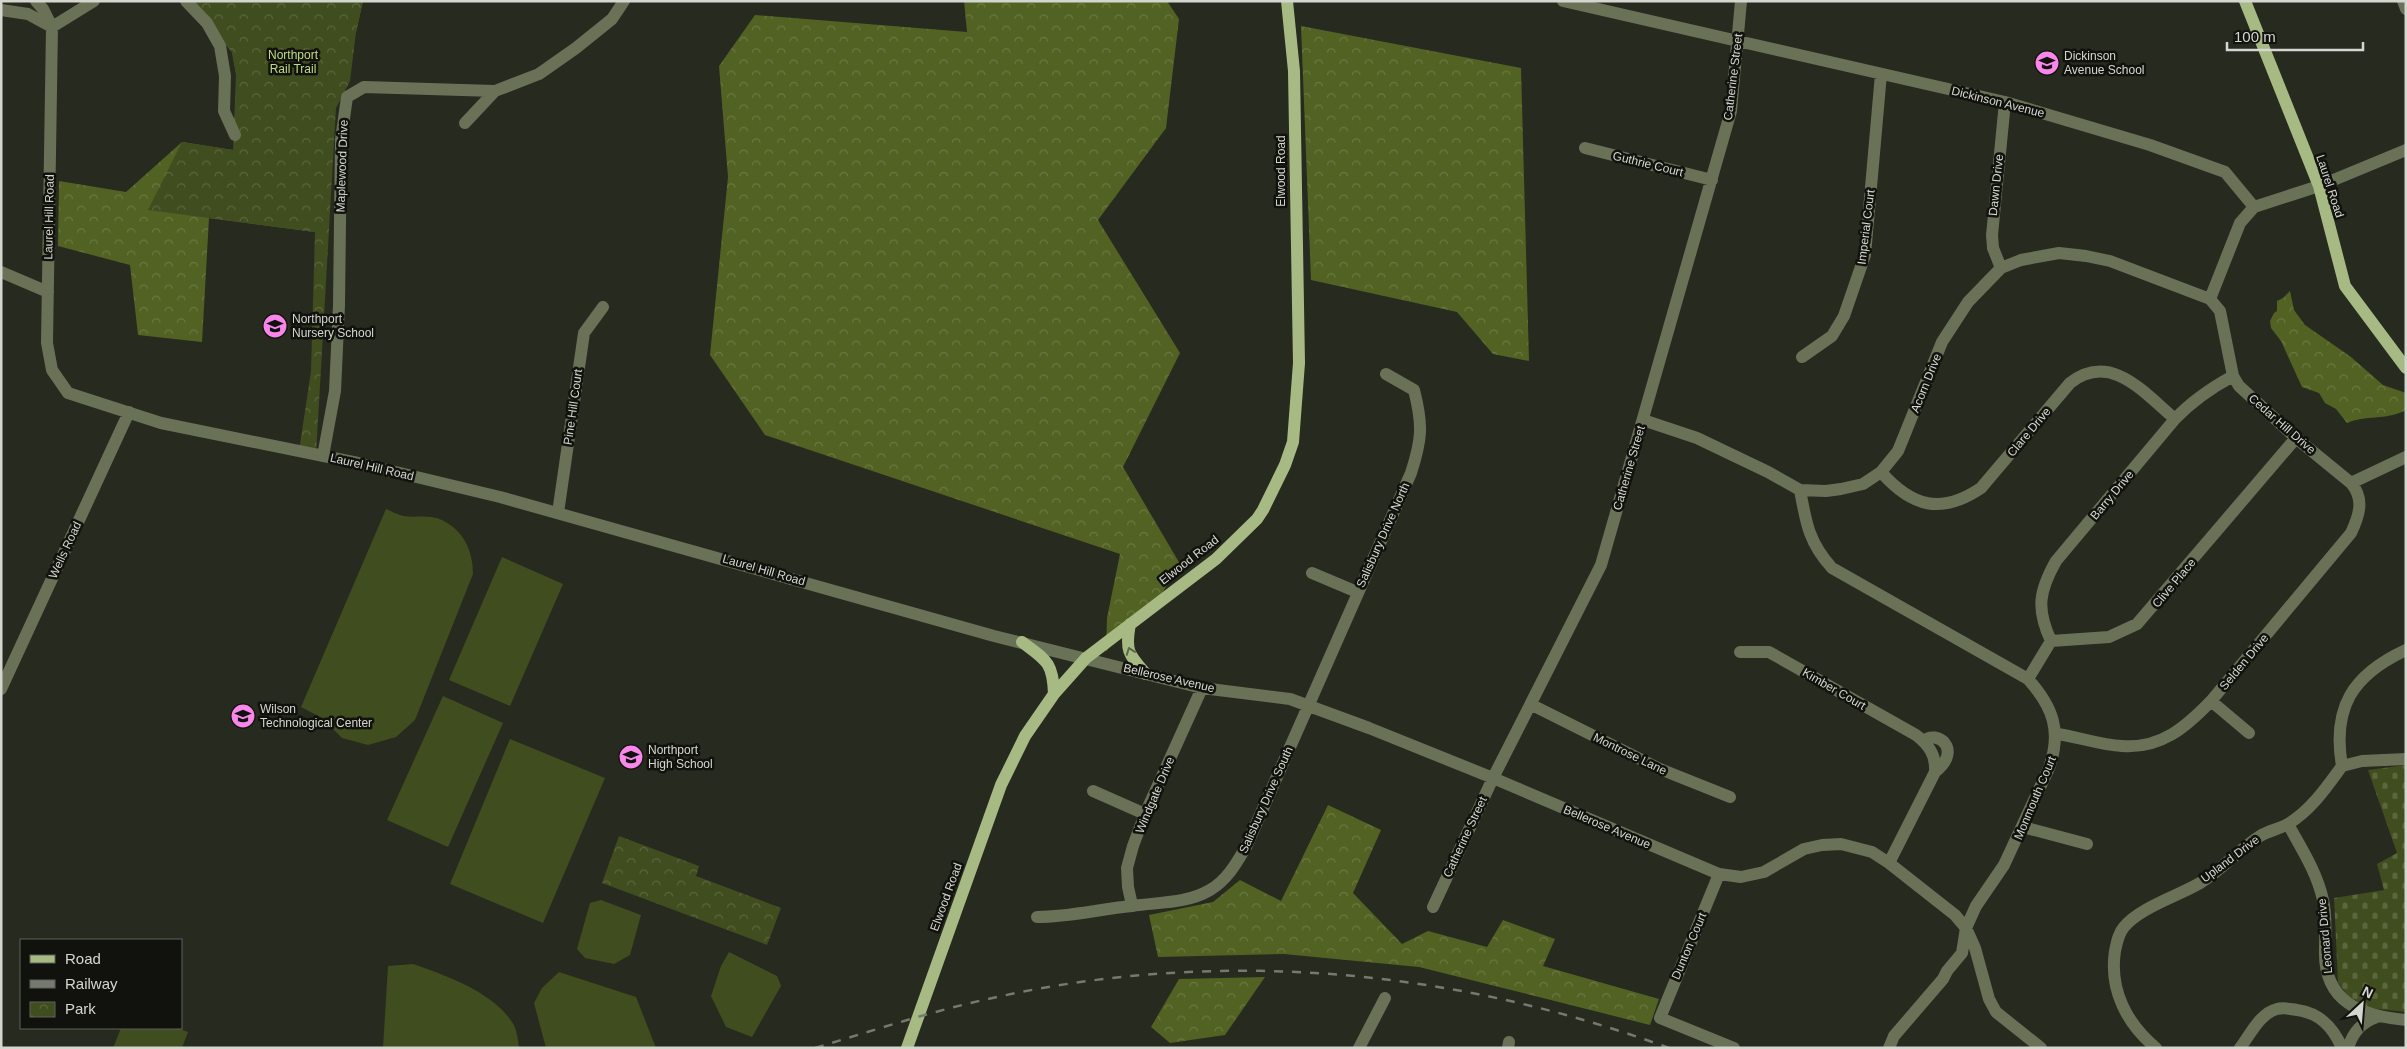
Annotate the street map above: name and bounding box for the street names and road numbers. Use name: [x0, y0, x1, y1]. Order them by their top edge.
street label: Catherine Street: [1721, 32, 1745, 121]
street label: Dickinson Avenue: [1950, 84, 2046, 120]
street label: Maplewood Drive: [333, 119, 351, 213]
street label: Elwood Road: [1274, 135, 1288, 207]
street label: Guthrie Court: [1611, 148, 1685, 180]
street label: Dawn Drive: [1986, 153, 2006, 217]
street label: Laurel Road: [2313, 153, 2347, 219]
street label: Laurel Hill Road: [41, 174, 57, 260]
street label: Imperial Court: [1854, 188, 1878, 265]
street label: Acorn Drive: [1908, 351, 1944, 415]
street label: Pine Hill Court: [561, 367, 585, 446]
street label: Cedar Hill Drive: [2246, 391, 2319, 457]
street label: Clare Drive: [2004, 404, 2054, 459]
street label: Catherine Street: [1610, 423, 1648, 512]
street label: Laurel Hill Road: [329, 451, 415, 483]
street label: Barry Drive: [2087, 467, 2137, 522]
street label: Salisbury Drive North: [1354, 480, 1412, 590]
street label: Wells Road: [46, 519, 84, 581]
street label: Elwood Road: [1157, 533, 1221, 587]
street label: Laurel Hill Road: [721, 552, 807, 588]
street label: Clive Place: [2149, 555, 2199, 610]
street label: Selden Drive: [2217, 631, 2272, 693]
street label: Bellerose Avenue: [1122, 661, 1216, 695]
street label: Kimber Court: [1800, 665, 1869, 713]
street label: Montrose Lane: [1591, 730, 1669, 778]
street label: Salisbury Drive South: [1236, 744, 1296, 856]
street label: Windgate Drive: [1133, 754, 1178, 835]
street label: Monmouth Court: [2011, 754, 2059, 842]
street label: Catherine Street: [1440, 794, 1490, 880]
street label: Bellerose Avenue: [1561, 802, 1653, 852]
street label: Upland Drive: [2198, 832, 2262, 885]
street label: Elwood Road: [927, 861, 965, 933]
street label: Leonard Drive: [2315, 898, 2335, 974]
street label: Dunton Court: [1669, 910, 1710, 982]

